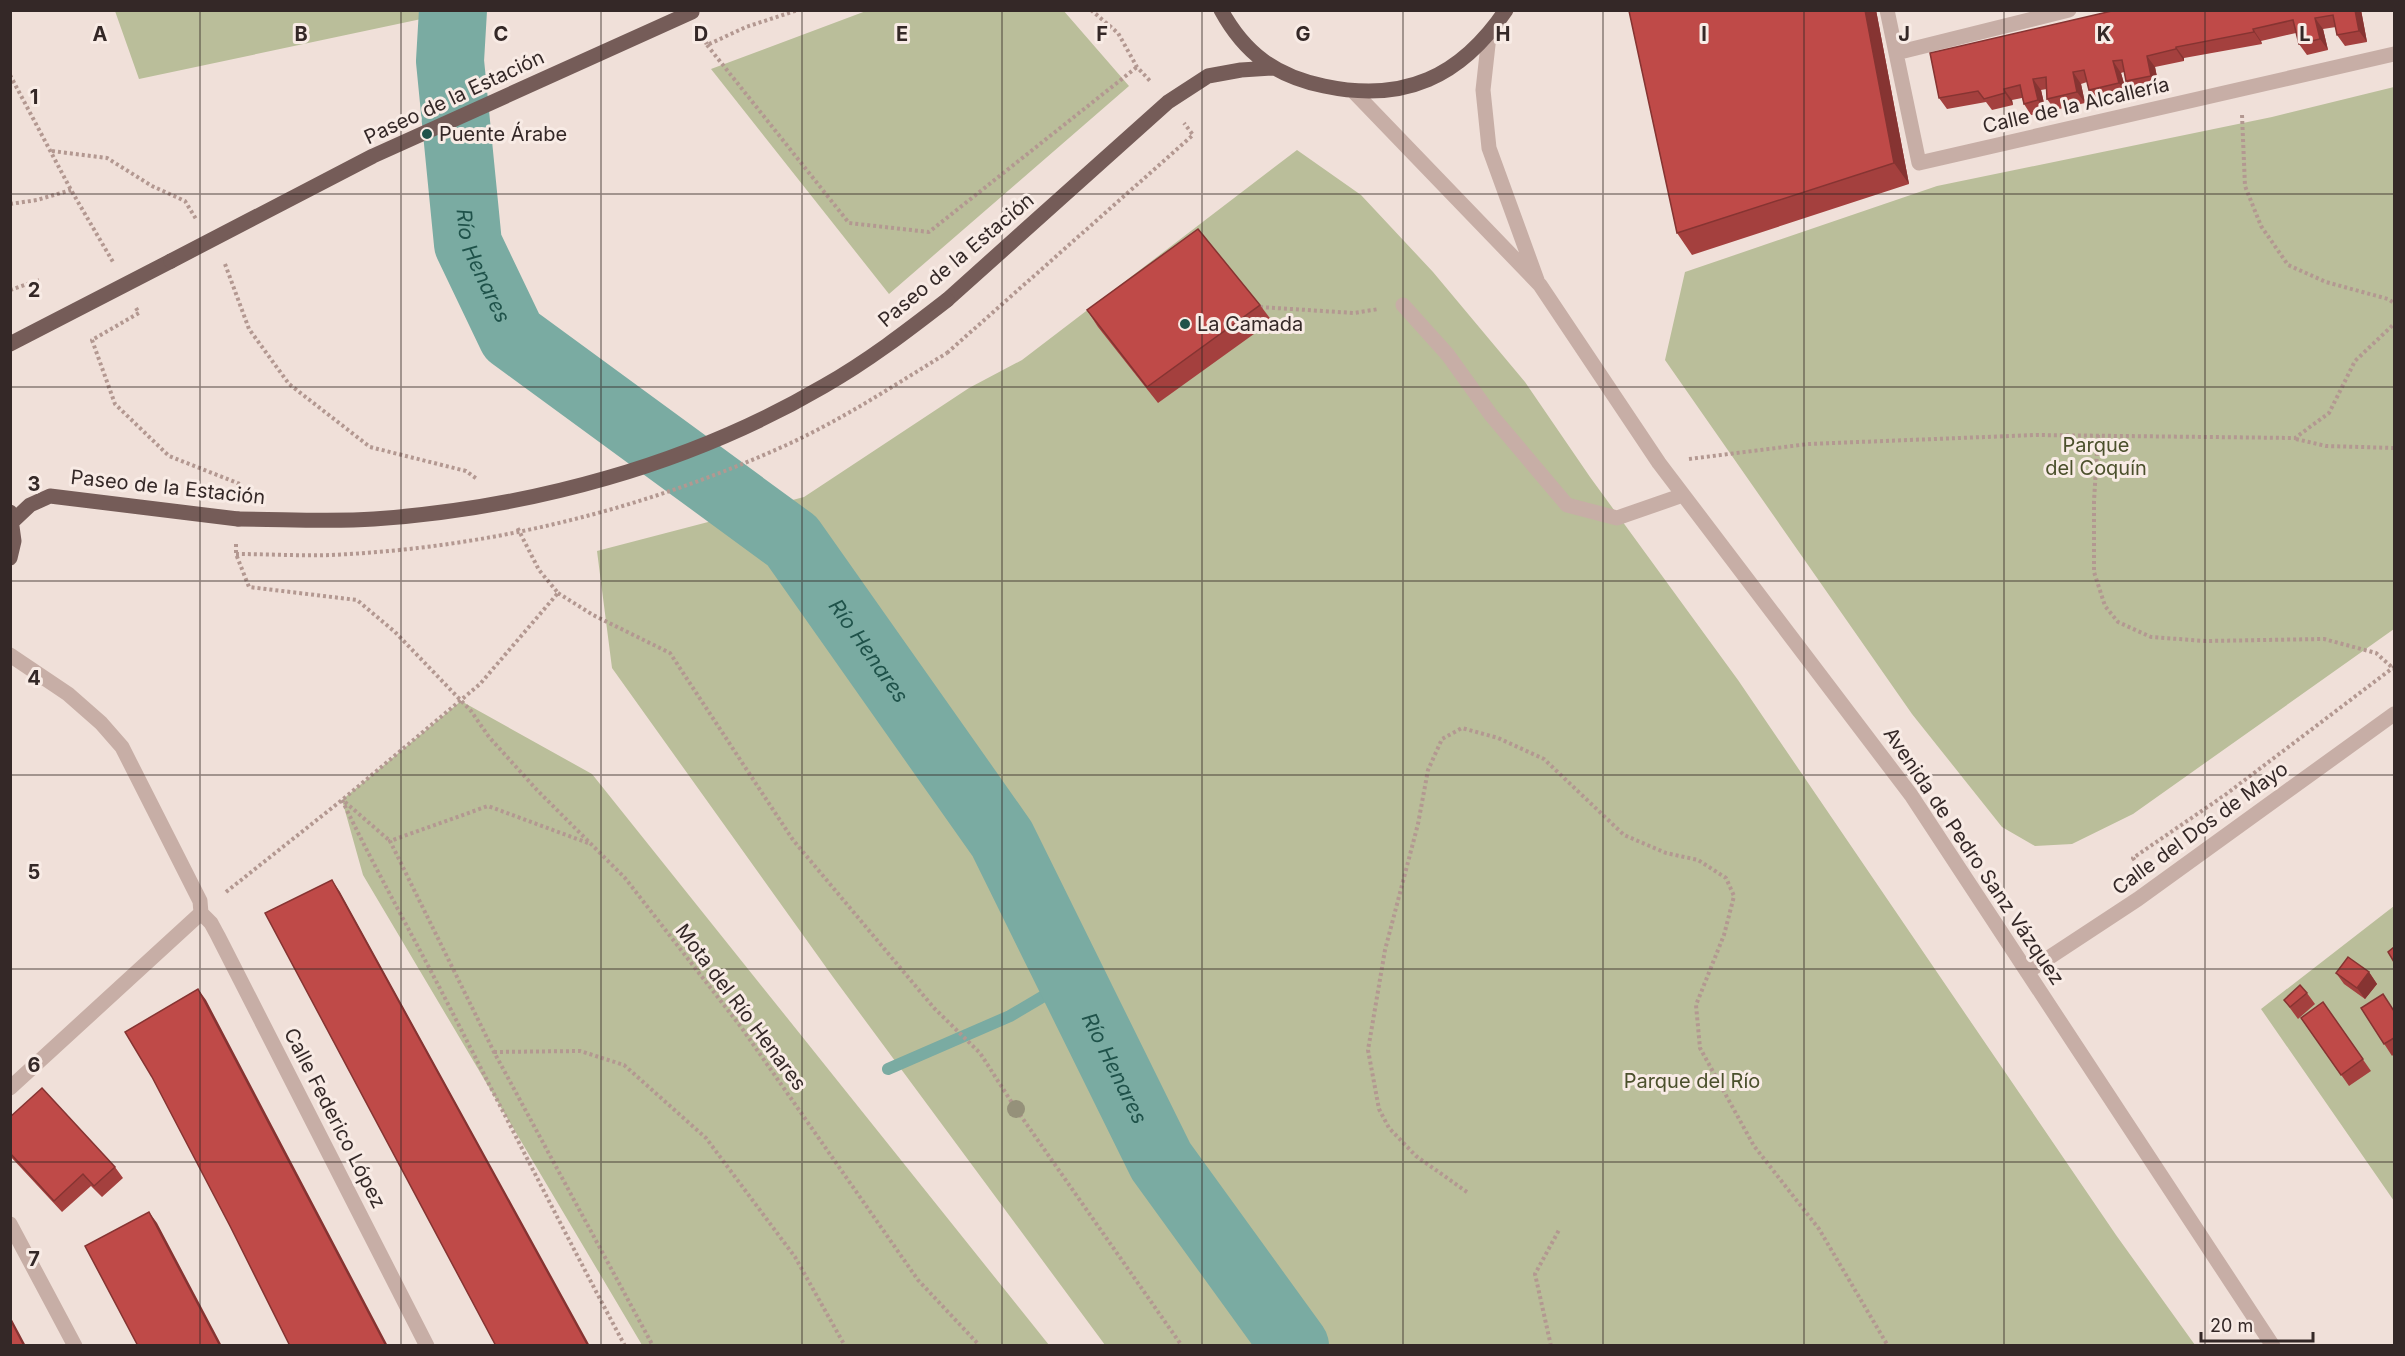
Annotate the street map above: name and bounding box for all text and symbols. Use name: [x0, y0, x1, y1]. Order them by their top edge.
text: A: [93, 22, 108, 46]
text: B: [294, 22, 308, 46]
text: C: [494, 22, 508, 46]
text: D: [694, 22, 708, 46]
text: E: [896, 22, 908, 46]
text: F: [1096, 22, 1108, 46]
text: G: [1295, 22, 1311, 46]
text: H: [1496, 22, 1510, 46]
text: I: [1701, 22, 1707, 46]
text: J: [1898, 22, 1910, 46]
text: K: [2097, 22, 2111, 46]
text: L: [2299, 22, 2311, 46]
street label: Paseo de la Estación: [360, 45, 548, 149]
street label: Calle de la Alcallería: [1980, 72, 2172, 138]
text: 1: [30, 85, 38, 109]
place label: Puente Árabe: [439, 121, 567, 146]
marker: Puente Árabe: [420, 127, 434, 141]
street label: Paseo de la Estación: [873, 188, 1039, 332]
water label: Río Henares: [452, 208, 516, 327]
text: 2: [28, 278, 40, 302]
place label: La Camada: [1197, 312, 1303, 336]
marker: La Camada: [1178, 317, 1192, 331]
park label: Parque del Coquín: [2045, 433, 2147, 480]
street label: Paseo de la Estación: [69, 465, 267, 509]
text: 3: [28, 472, 40, 496]
water label: Río Henares: [824, 594, 914, 707]
text: 4: [27, 666, 41, 690]
street label: Avenida de Pedro Sanz Vázquez: [1879, 723, 2069, 989]
street label: Calle del Dos de Mayo: [2108, 756, 2292, 900]
text: 5: [28, 860, 40, 884]
street label: Mota del Río Henares: [671, 919, 811, 1095]
water label: Río Henares: [1077, 1008, 1153, 1128]
street label: Calle Federico López: [279, 1024, 391, 1212]
text: 6: [28, 1053, 41, 1077]
park label: Parque del Río: [1624, 1069, 1760, 1093]
text: 7: [28, 1247, 40, 1271]
scale bar: [2201, 1305, 2314, 1343]
text: 20 m: [2210, 1315, 2253, 1336]

